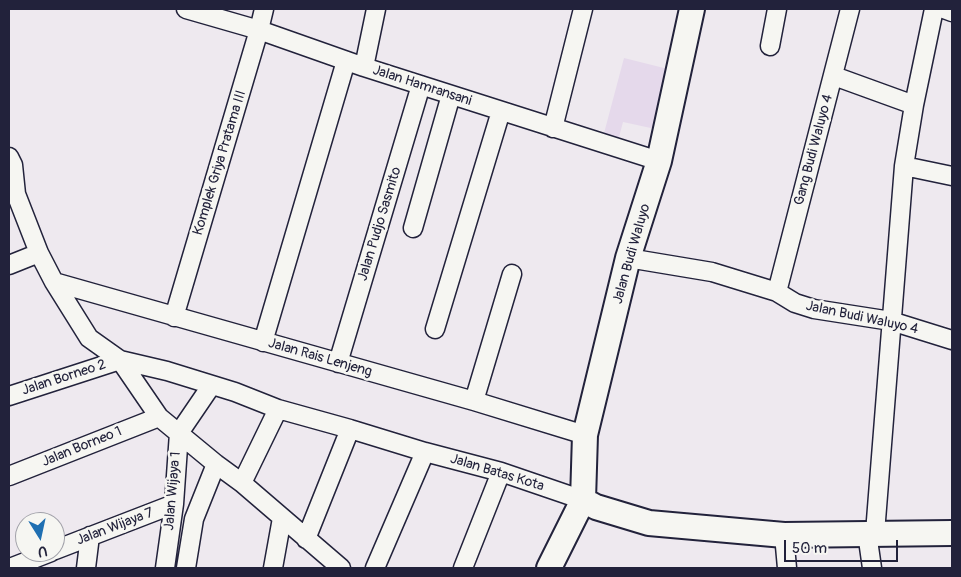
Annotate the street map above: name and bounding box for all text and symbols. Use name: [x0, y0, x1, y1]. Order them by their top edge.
street label: Jalan Hamransani: [370, 62, 474, 110]
street label: Komplek Griya Pratama III: [190, 89, 250, 237]
street label: Gang Budi Waluyo 4: [791, 93, 837, 207]
street label: Jalan Pudjo Sasmito: [355, 165, 405, 283]
street label: Jalan Budi Waluyo: [610, 202, 654, 306]
street label: Jalan Budi Waluyo 4: [804, 298, 920, 338]
street label: Jalan Rais Lenjeng: [266, 335, 374, 381]
street label: Jalan Borneo 2: [20, 357, 108, 399]
street label: Jalan Borneo 1: [39, 423, 125, 471]
street label: Jalan Wijaya 1: [161, 451, 185, 531]
street label: Jalan Batas Kota: [448, 451, 546, 495]
street label: Jalan Wijaya 7: [74, 505, 156, 549]
north arrow: [15, 512, 65, 562]
scale bar: [786, 530, 900, 562]
text: 50 m: [792, 539, 827, 558]
text: U: [36, 542, 49, 560]

